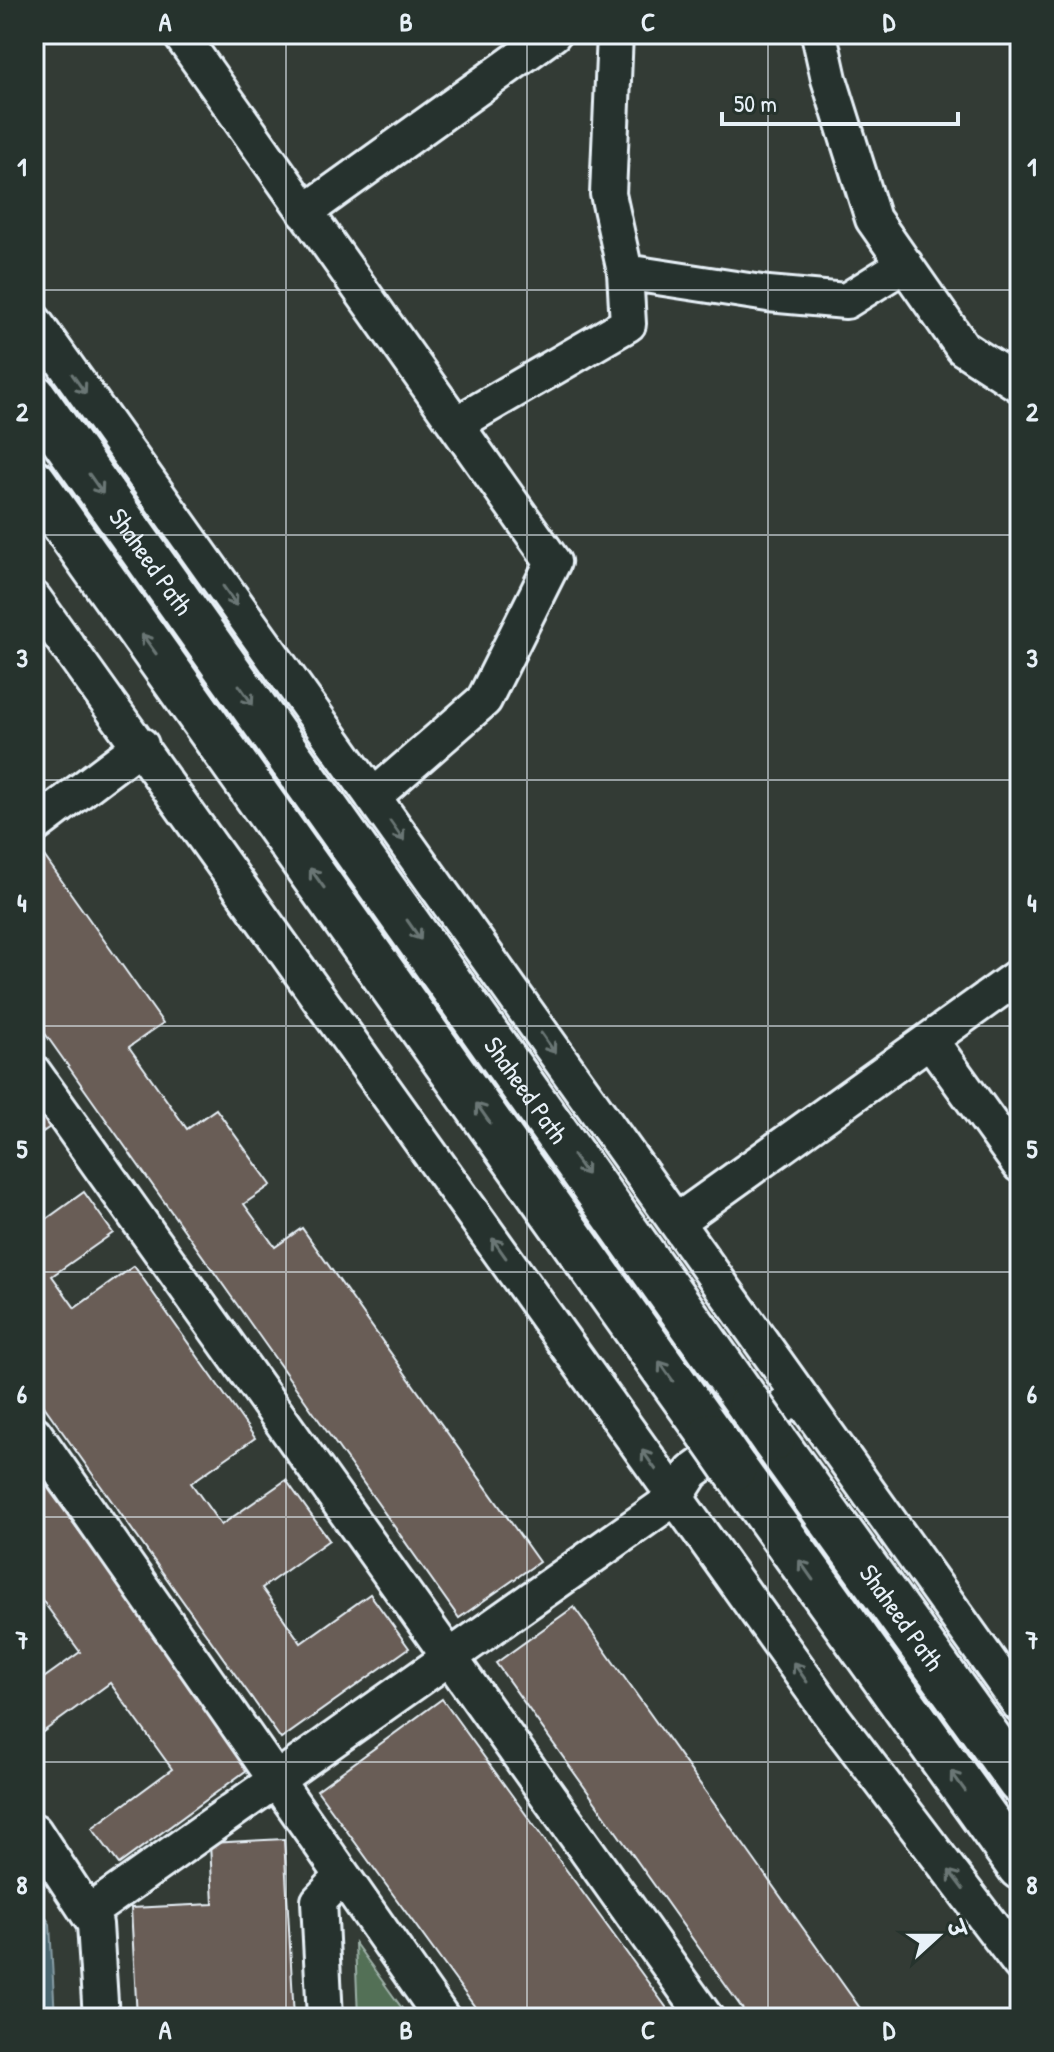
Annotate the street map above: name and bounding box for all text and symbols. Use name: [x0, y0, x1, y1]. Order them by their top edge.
text: A: [159, 4, 172, 39]
text: B: [399, 4, 413, 39]
text: C: [641, 4, 655, 39]
text: D: [883, 4, 896, 39]
scale bar: [722, 76, 958, 126]
text: 50 m: [734, 87, 777, 119]
text: 1: [17, 149, 27, 184]
text: 1: [1027, 149, 1037, 184]
one-way arrow: [71, 373, 87, 395]
text: 2: [16, 394, 29, 429]
text: 2: [1026, 394, 1039, 429]
one-way arrow: [87, 472, 104, 494]
street label: Shaheed Path: [101, 501, 201, 622]
one-way arrow: [222, 585, 238, 607]
one-way arrow: [141, 633, 157, 655]
text: 3: [16, 640, 28, 675]
text: 3: [1026, 640, 1038, 675]
one-way arrow: [238, 684, 255, 706]
one-way arrow: [389, 819, 405, 841]
one-way arrow: [309, 868, 325, 890]
text: 4: [17, 885, 27, 920]
text: 4: [1027, 885, 1037, 920]
one-way arrow: [405, 918, 422, 940]
street label: Shaheed Path: [476, 1029, 576, 1150]
one-way arrow: [540, 1031, 556, 1053]
one-way arrow: [475, 1103, 491, 1125]
text: 5: [17, 1131, 28, 1166]
text: 5: [1027, 1131, 1038, 1166]
one-way arrow: [572, 1154, 588, 1176]
one-way arrow: [491, 1238, 508, 1259]
one-way arrow: [658, 1361, 674, 1383]
text: 6: [17, 1376, 28, 1411]
text: 6: [1027, 1376, 1038, 1411]
one-way arrow: [641, 1449, 658, 1471]
street label: Shaheed Path: [852, 1557, 952, 1678]
one-way arrow: [798, 1559, 814, 1581]
text: 7: [15, 1622, 29, 1657]
text: 7: [1025, 1622, 1039, 1657]
one-way arrow: [792, 1661, 808, 1683]
one-way arrow: [949, 1771, 966, 1792]
text: 8: [16, 1867, 28, 1902]
text: 8: [1026, 1867, 1038, 1902]
one-way arrow: [948, 1870, 965, 1891]
north arrow: [898, 1896, 978, 1976]
text: उ: [939, 1915, 974, 1943]
text: A: [159, 2012, 172, 2047]
text: B: [399, 2012, 413, 2047]
text: C: [641, 2012, 655, 2047]
text: D: [883, 2012, 896, 2047]

